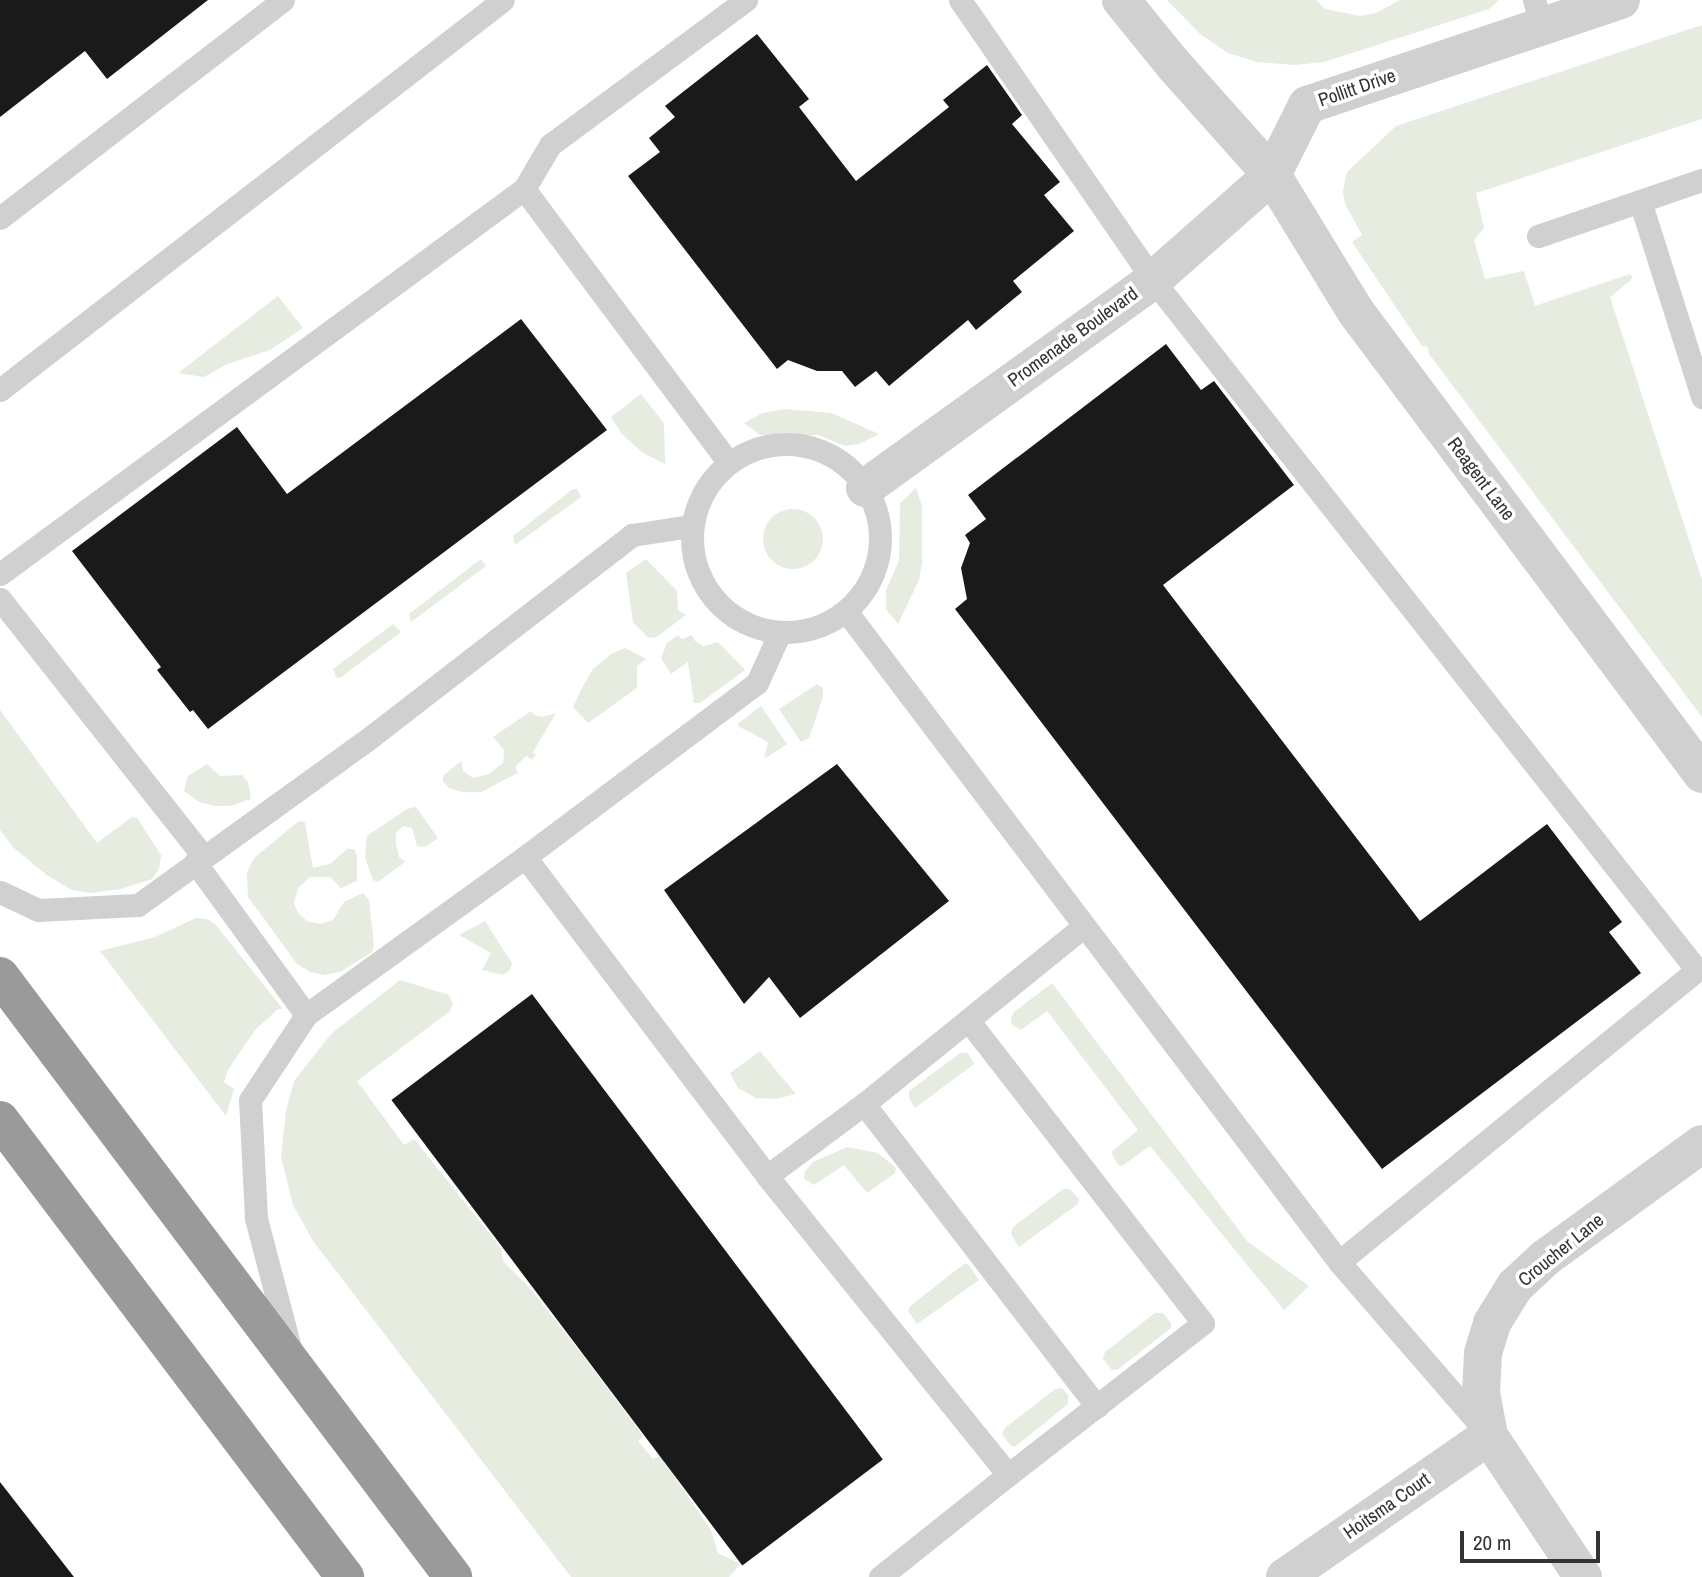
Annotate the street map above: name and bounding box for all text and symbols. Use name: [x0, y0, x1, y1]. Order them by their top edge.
street label: Pollitt Drive: [1315, 64, 1399, 112]
street label: Promenade Boulevard: [1004, 282, 1142, 392]
street label: Reagent Lane: [1442, 433, 1520, 525]
street label: Croucher Lane: [1514, 1209, 1608, 1291]
street label: Hoitsma Court: [1339, 1468, 1435, 1544]
scale bar: [1464, 1518, 1604, 1562]
text: 20 m: [1473, 1528, 1511, 1557]

